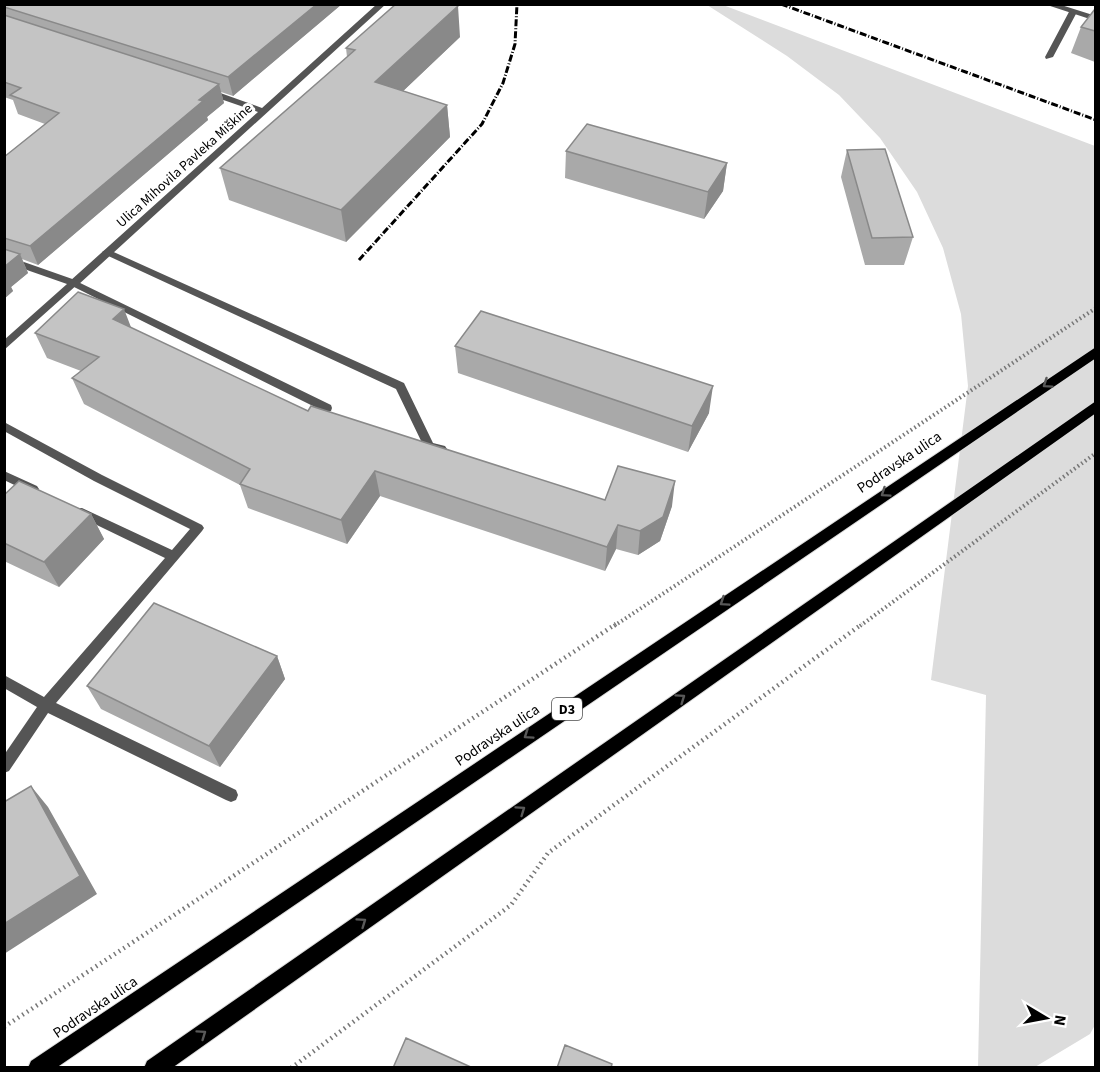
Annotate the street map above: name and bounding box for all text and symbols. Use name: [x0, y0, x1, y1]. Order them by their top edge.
street label: Ulica Mihovila Pavleka Miškine: [112, 99, 257, 232]
one-way arrow: [1043, 377, 1054, 388]
street label: Podravska ulica: [853, 426, 946, 499]
one-way arrow: [881, 486, 892, 497]
one-way arrow: [720, 595, 730, 607]
one-way arrow: [674, 694, 685, 705]
road number: D3: [552, 698, 582, 720]
street label: Podravska ulica: [451, 699, 544, 772]
one-way arrow: [523, 728, 534, 739]
one-way arrow: [515, 806, 526, 817]
one-way arrow: [355, 918, 366, 929]
street label: Podravska ulica: [49, 971, 142, 1044]
north arrow: [1016, 988, 1076, 1048]
text: N: [1048, 1013, 1072, 1028]
one-way arrow: [195, 1030, 206, 1041]

